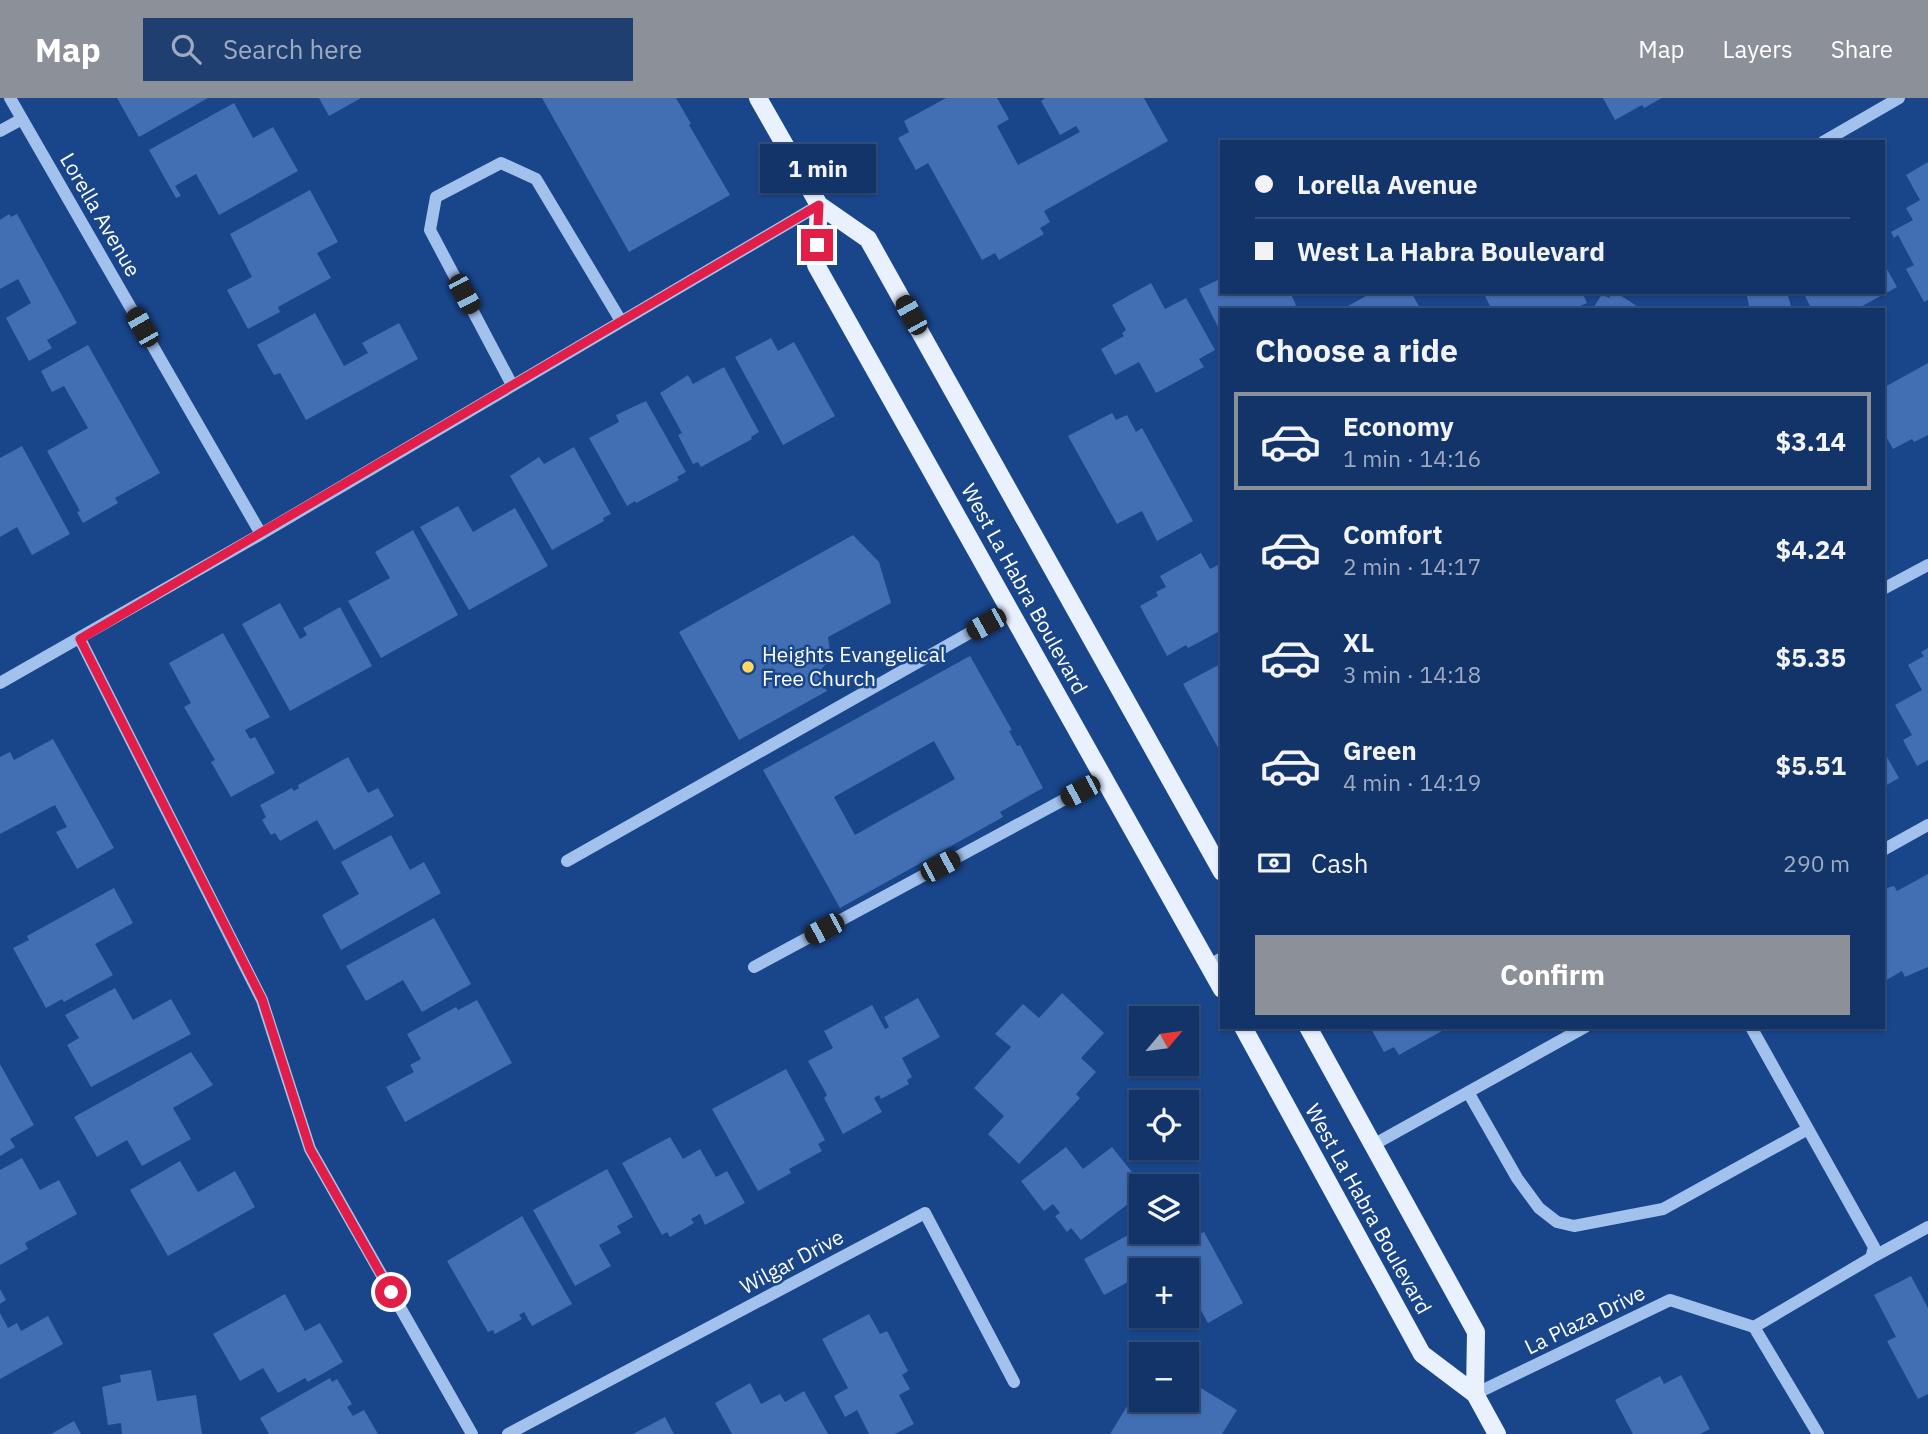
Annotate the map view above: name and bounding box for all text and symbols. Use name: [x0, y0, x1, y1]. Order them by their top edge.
search box: [143, 18, 633, 81]
text: Map: [35, 28, 101, 71]
icon: search: [167, 30, 205, 68]
text: Search here: [223, 32, 362, 66]
text: Map: [1638, 33, 1685, 65]
text: Layers: [1723, 33, 1793, 65]
text: Share: [1831, 33, 1893, 65]
callout: 1 min: [759, 144, 875, 192]
street label: Lorella Avenue: [54, 147, 148, 282]
text: 1 min: [788, 153, 848, 183]
text: Lorella Avenue: [1297, 167, 1478, 201]
route end: [801, 229, 833, 261]
text: West La Habra Boulevard: [1297, 234, 1605, 268]
car: [445, 271, 484, 317]
car: [892, 292, 931, 338]
car: [123, 304, 162, 350]
text: Choose a ride: [1255, 329, 1458, 371]
text: Economy: [1343, 409, 1454, 443]
icon: car: [1259, 410, 1322, 473]
text: $3.14: [1776, 424, 1846, 458]
text: 1 min · 14:16: [1343, 443, 1481, 473]
street label: West La Habra Boulevard: [955, 478, 1094, 699]
text: Comfort: [1343, 517, 1442, 551]
icon: car: [1259, 518, 1322, 581]
text: $4.24: [1776, 532, 1846, 566]
text: 2 min · 14:17: [1343, 551, 1481, 581]
car: [963, 605, 1010, 643]
text: XL: [1343, 625, 1374, 659]
icon: car: [1259, 626, 1322, 689]
place label: Heights Evangelical Free Church: [762, 640, 946, 692]
text: $5.35: [1776, 640, 1846, 674]
marker: Heights Evangelical Free Church: [740, 659, 756, 675]
text: 3 min · 14:18: [1343, 659, 1481, 689]
text: Green: [1343, 733, 1417, 767]
icon: car: [1259, 734, 1322, 797]
text: $5.51: [1776, 748, 1846, 782]
text: 4 min · 14:19: [1343, 767, 1481, 797]
car: [1057, 772, 1104, 810]
icon: cash: [1255, 844, 1293, 882]
text: Cash: [1311, 846, 1368, 880]
car: [917, 847, 964, 885]
text: 290 m: [1783, 848, 1850, 878]
car: [801, 910, 848, 948]
button: Confirm: [1255, 935, 1850, 1015]
north arrow: [1129, 1006, 1199, 1076]
map controls: [1129, 1006, 1199, 1412]
button: locate: [1129, 1090, 1199, 1160]
street label: West La Habra Boulevard: [1299, 1098, 1438, 1319]
button: layers: [1129, 1174, 1199, 1244]
street label: Wilgar Drive: [735, 1222, 848, 1300]
button: +: [1129, 1258, 1199, 1328]
route start: [375, 1276, 407, 1308]
street label: La Plaza Drive: [1520, 1278, 1650, 1360]
button: −: [1129, 1342, 1199, 1412]

